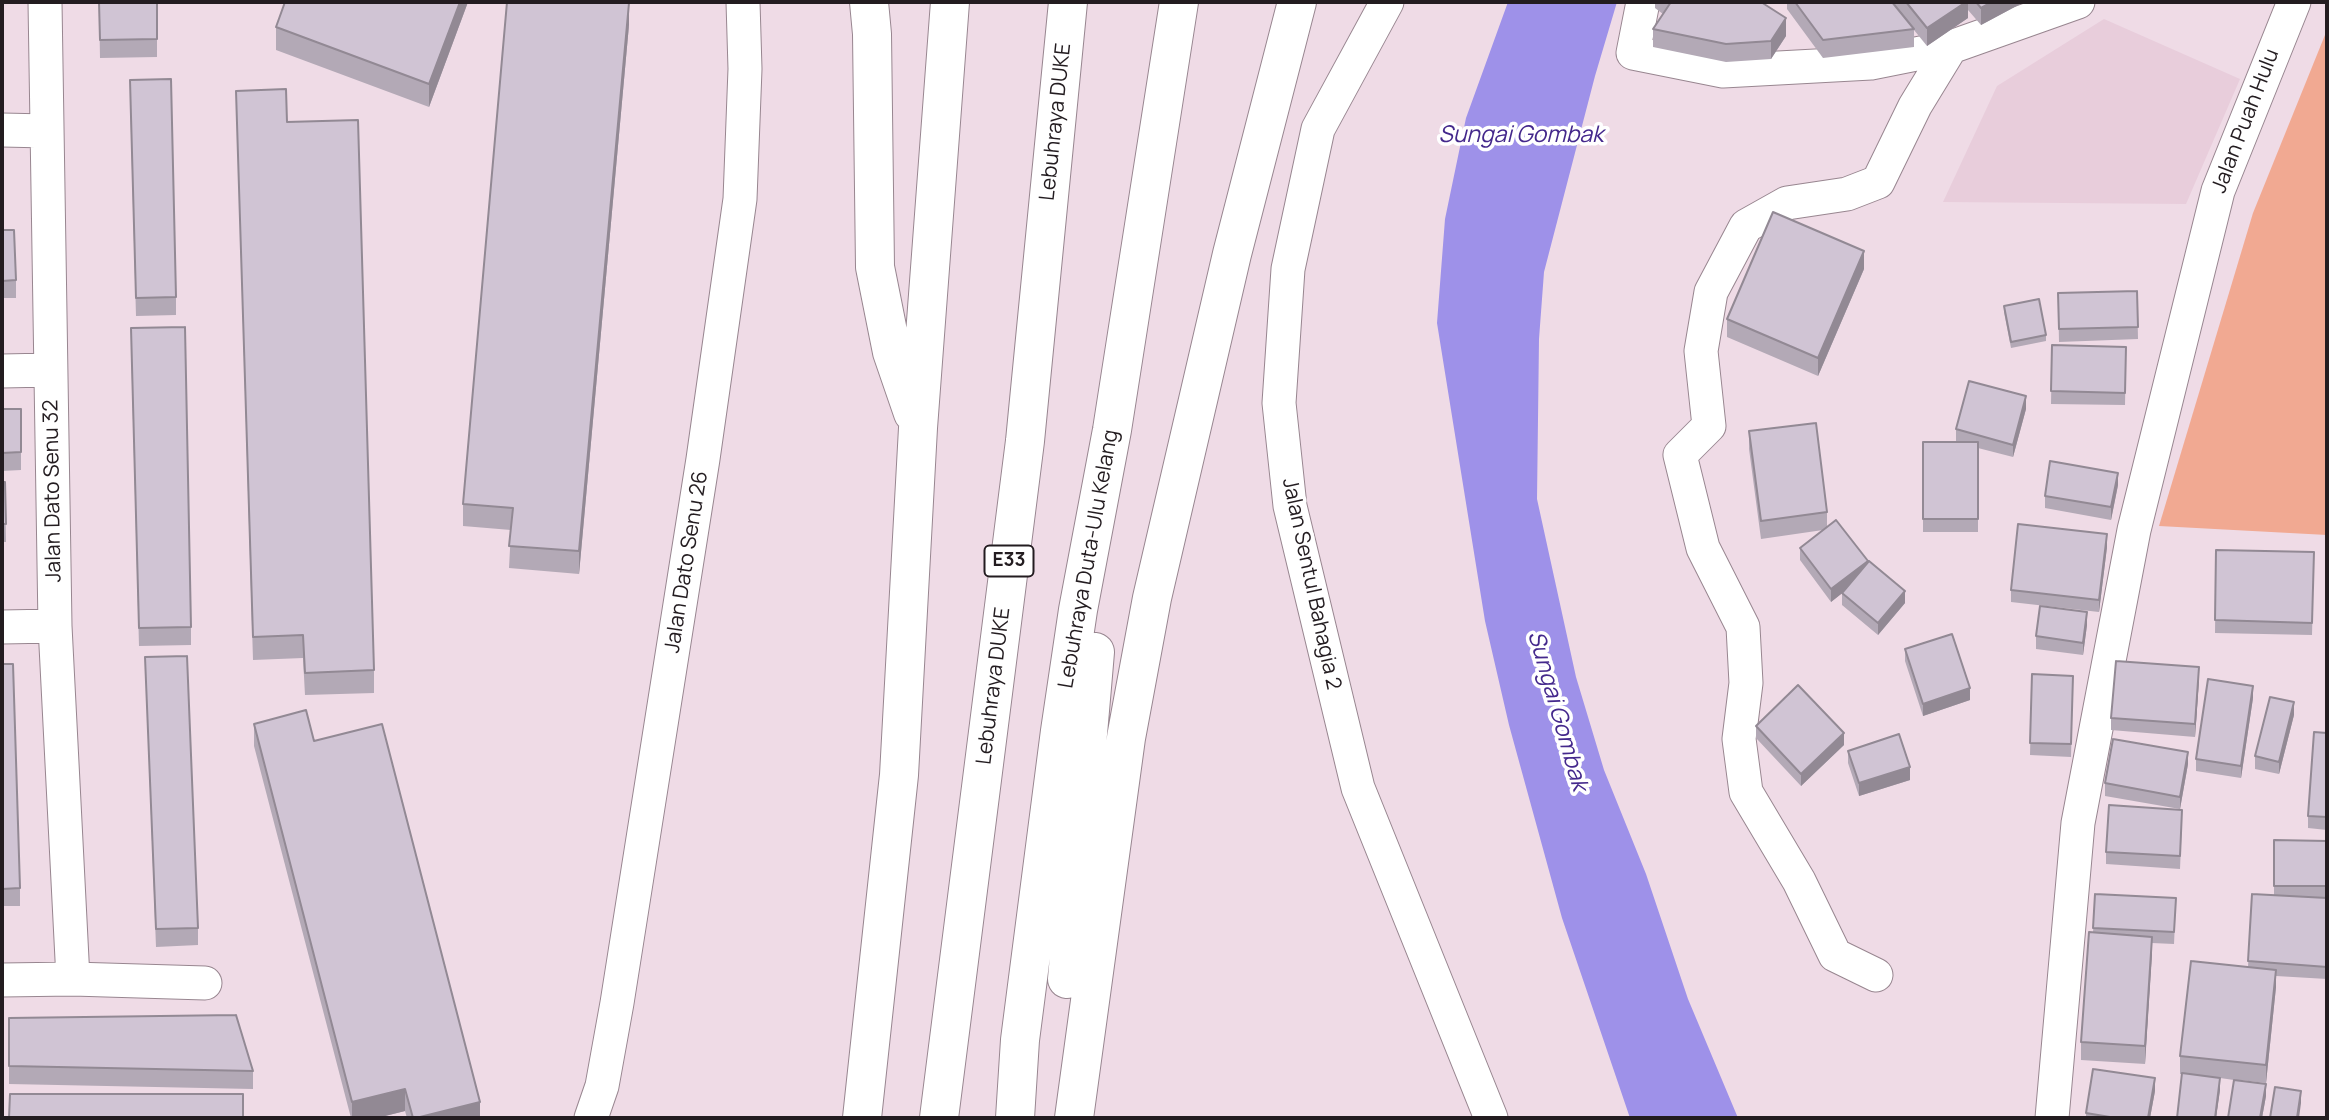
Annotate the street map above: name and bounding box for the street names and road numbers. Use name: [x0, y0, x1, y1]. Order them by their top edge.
street label: Lebuhraya DUKE: [1035, 42, 1077, 202]
street label: Jalan Puah Hulu: [2207, 45, 2285, 197]
street label: Jalan Dato Senu 32: [39, 399, 67, 583]
street label: Lebuhraya Duta-Ulu Kelang: [1054, 428, 1124, 690]
street label: Jalan Dato Senu 26: [660, 469, 714, 655]
street label: Jalan Sentul Bahagia 2: [1276, 476, 1346, 692]
road number: E33: [984, 546, 1034, 576]
street label: Lebuhraya DUKE: [972, 606, 1016, 766]

